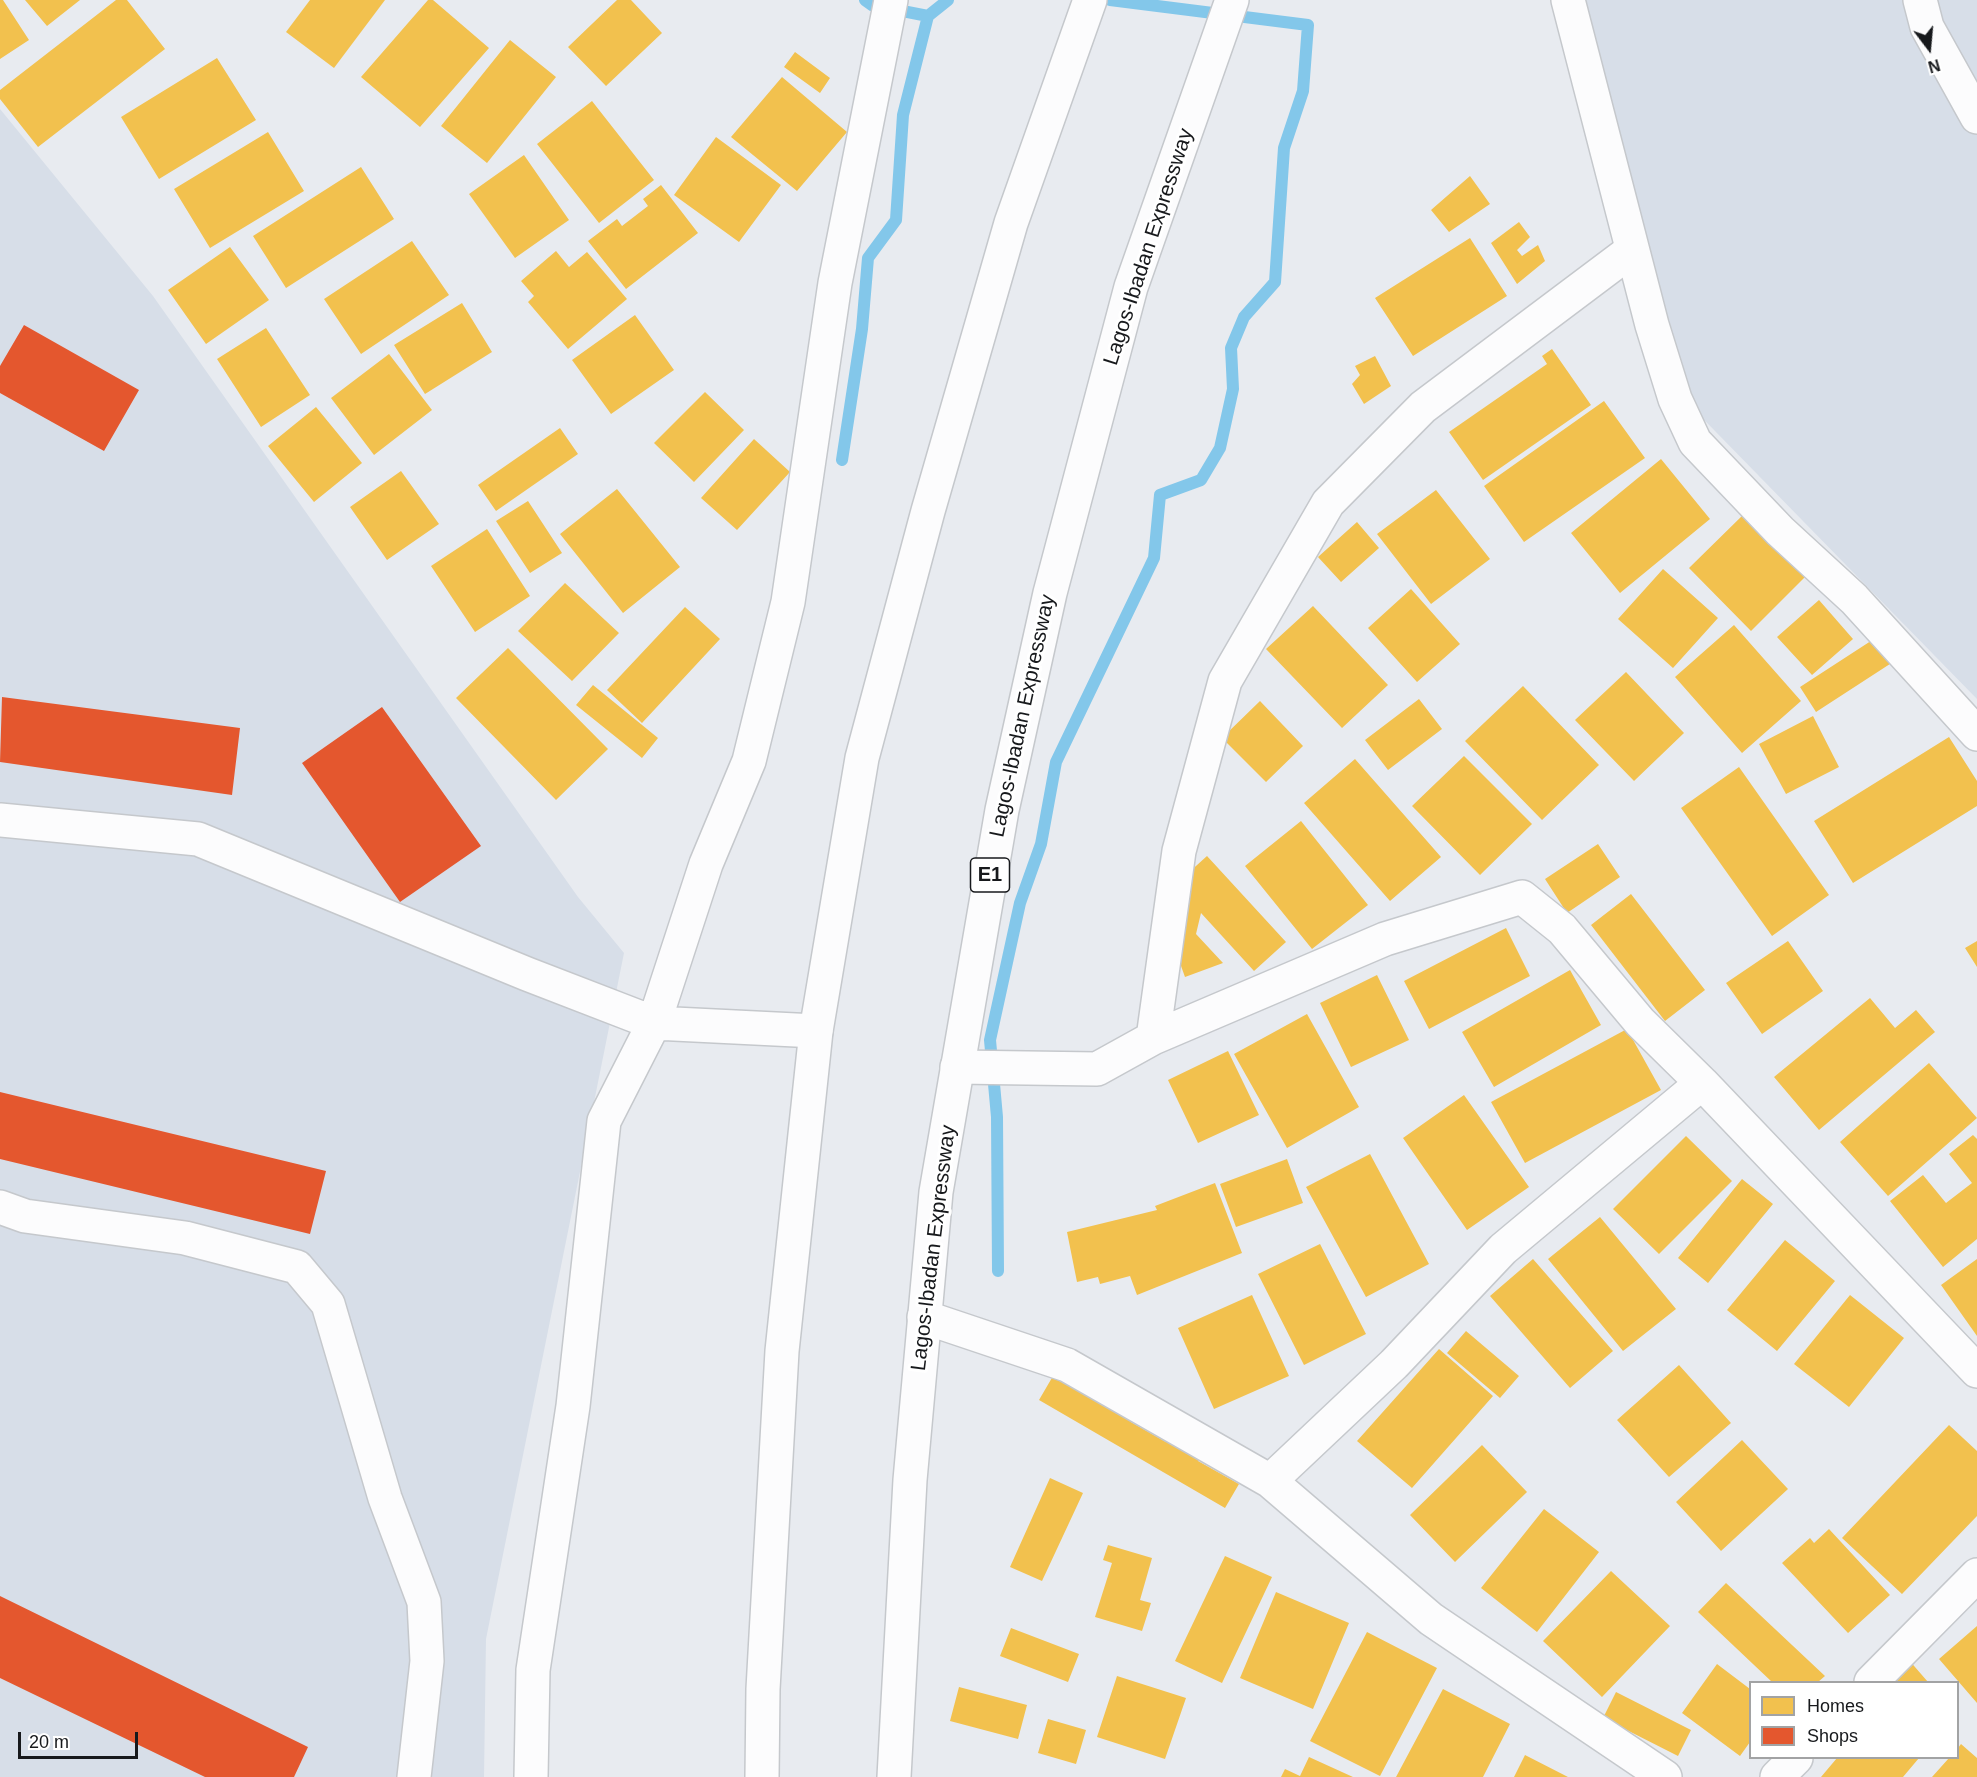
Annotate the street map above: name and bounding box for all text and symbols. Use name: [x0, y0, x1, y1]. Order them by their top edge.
north arrow: [1899, 18, 1959, 78]
text: N: [1926, 56, 1942, 76]
street label: Lagos-Ibadan Expressway: [1099, 125, 1199, 369]
street label: Lagos-Ibadan Expressway: [985, 592, 1061, 840]
road number: E1: [970, 858, 1010, 892]
street label: Lagos-Ibadan Expressway: [906, 1124, 962, 1372]
legend: [1749, 1681, 1959, 1759]
text: Homes: [1807, 1696, 1864, 1716]
scale bar: [21, 1720, 141, 1758]
text: Shops: [1807, 1726, 1858, 1746]
text: 20 m: [29, 1732, 69, 1752]

